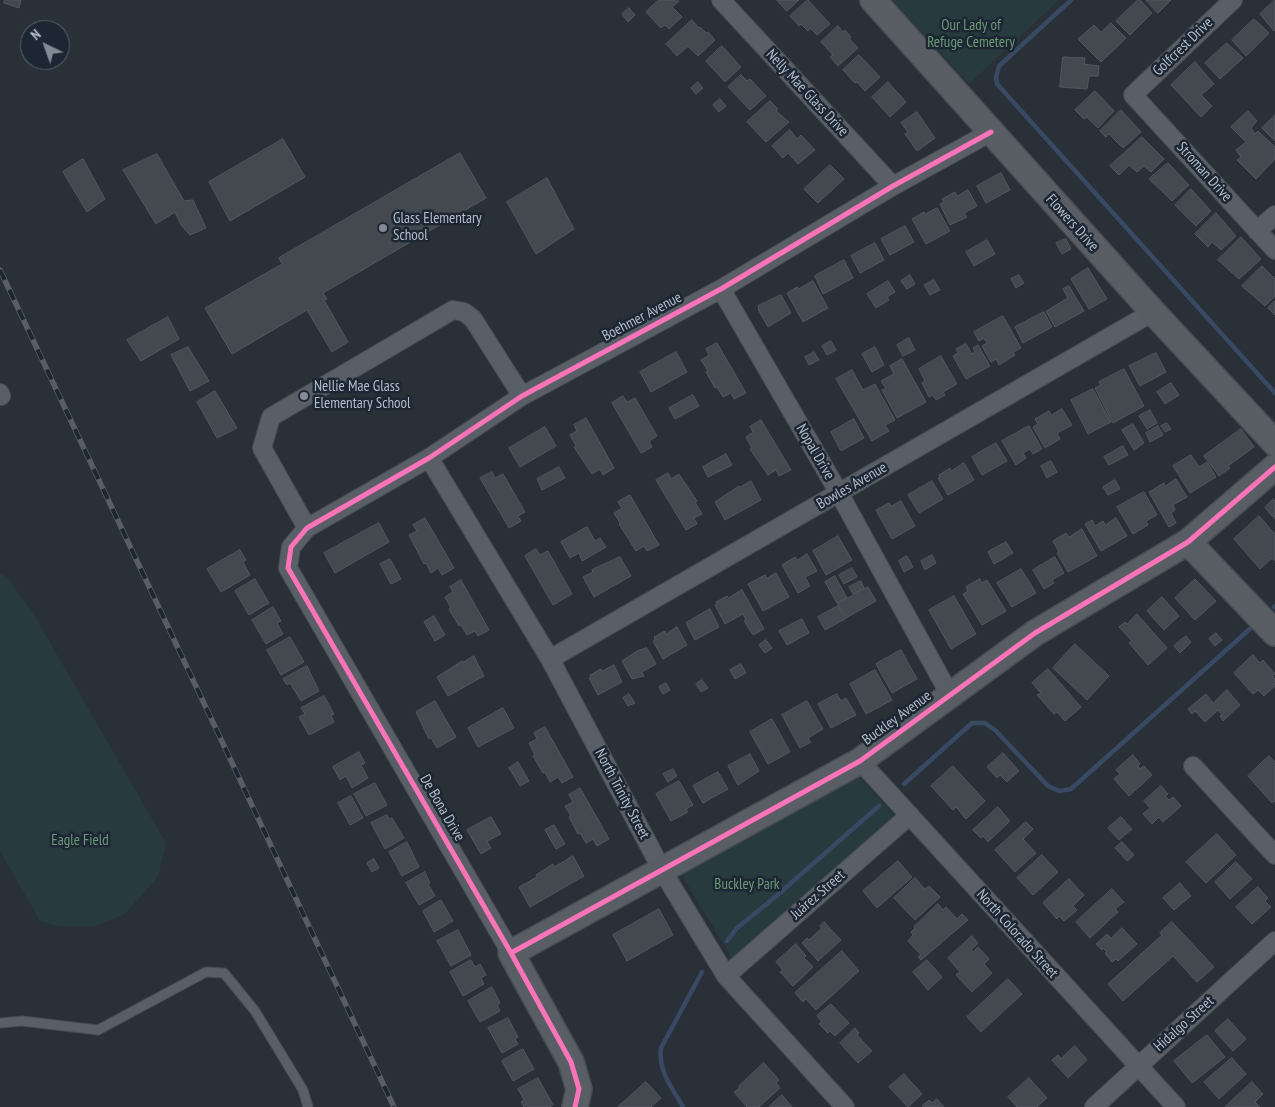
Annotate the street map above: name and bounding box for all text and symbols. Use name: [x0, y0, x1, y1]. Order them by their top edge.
street label: Golfcrest Drive: [1149, 14, 1217, 80]
park label: Our Lady of Refuge Cemetery: [927, 17, 1015, 52]
north arrow: [20, 20, 70, 70]
text: N: [27, 25, 44, 44]
street label: Nelly Mae Glass Drive: [762, 46, 852, 140]
street label: Stroman Drive: [1173, 139, 1235, 205]
street label: Flowers Drive: [1042, 191, 1102, 255]
place label: Glass Elementary School: [393, 210, 482, 245]
marker: Glass Elementary School: [377, 222, 389, 234]
street label: Boehmer Avenue: [599, 289, 685, 345]
place label: Nellie Mae Glass Elementary School: [314, 378, 411, 413]
marker: Nellie Mae Glass Elementary School: [298, 390, 310, 402]
street label: Nopal Drive: [792, 421, 838, 483]
street label: Bowles Avenue: [814, 459, 890, 513]
street label: Buckley Avenue: [859, 687, 935, 749]
street label: North Trinity Street: [591, 746, 653, 842]
street label: De Bona Drive: [416, 772, 468, 844]
park label: Eagle Field: [51, 832, 109, 850]
street label: Juárez Street: [787, 867, 849, 923]
park label: Buckley Park: [714, 876, 780, 894]
street label: North Colorado Street: [972, 886, 1062, 982]
street label: Hidalgo Street: [1150, 992, 1218, 1056]

